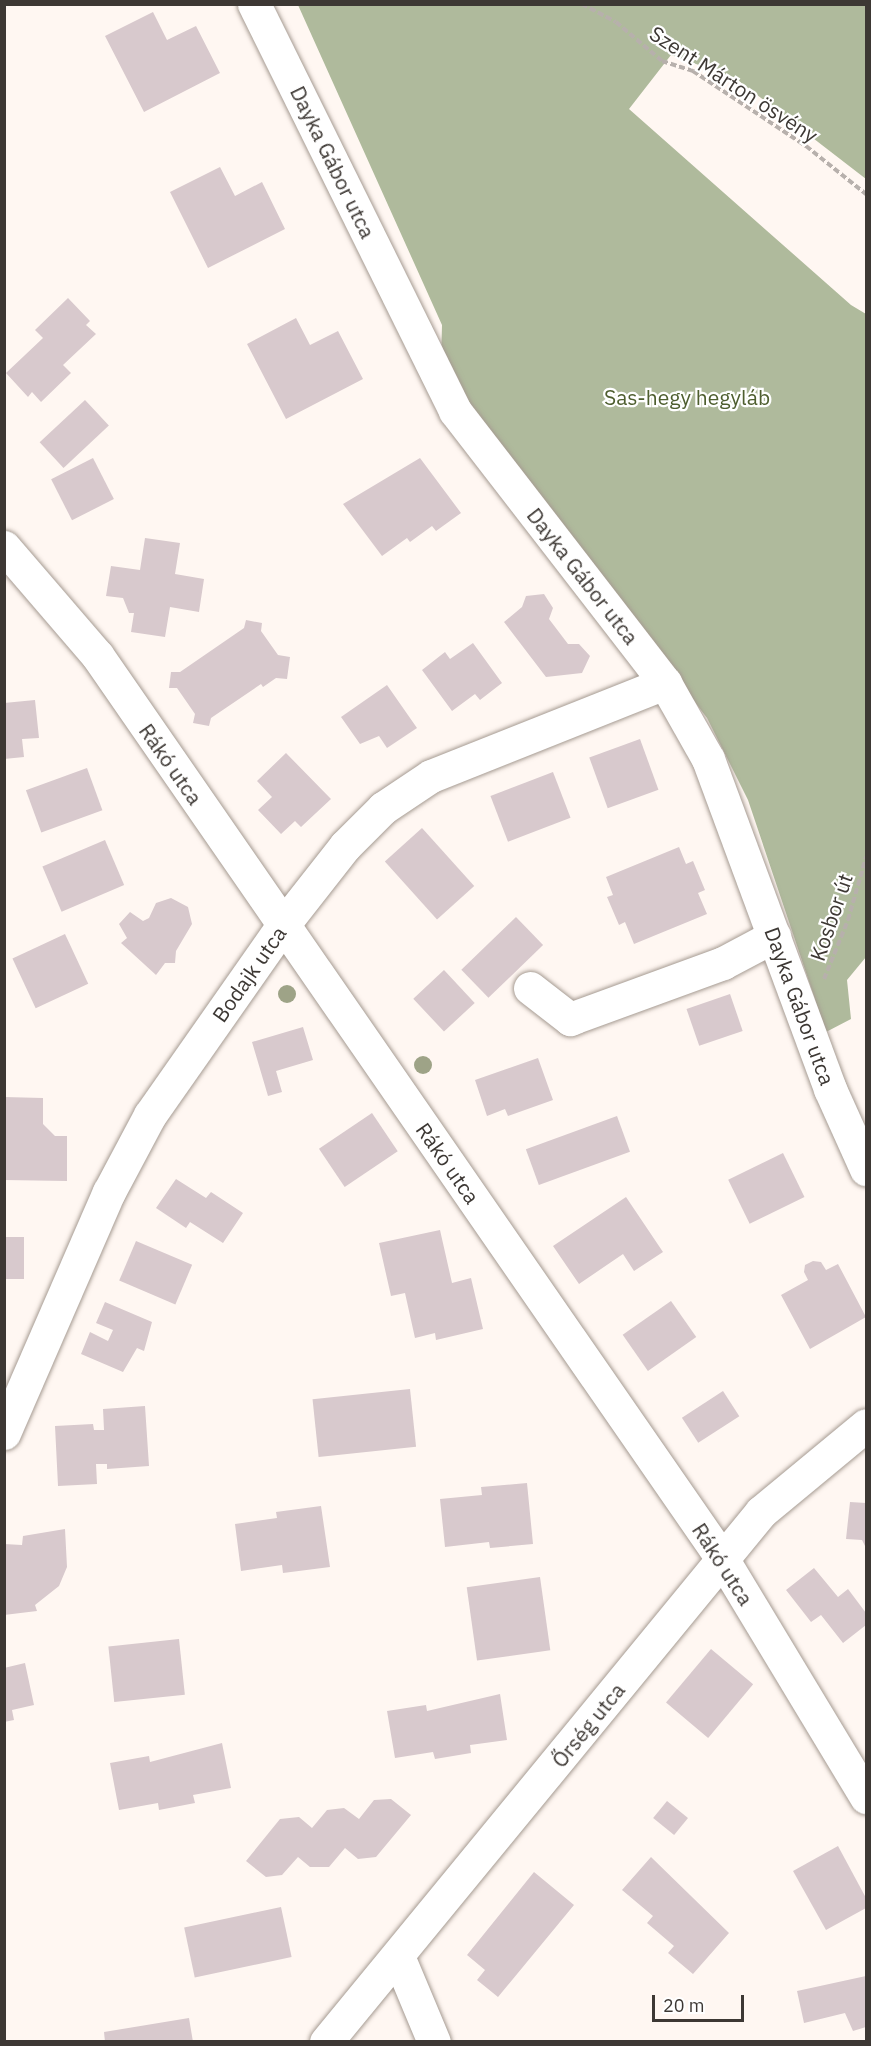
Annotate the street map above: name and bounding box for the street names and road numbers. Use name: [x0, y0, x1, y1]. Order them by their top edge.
street label: Szent Márton ösvény: [645, 20, 823, 148]
street label: Dayka Gábor utca: [285, 82, 381, 242]
street label: Dayka Gábor utca: [522, 503, 644, 649]
street label: Rákó utca: [134, 719, 208, 809]
street label: Kosbor út: [804, 870, 858, 964]
street label: Bodajk utca: [207, 921, 291, 1027]
street label: Dayka Gábor utca: [760, 924, 840, 1088]
street label: Rákó utca: [411, 1118, 485, 1208]
street label: Rákó utca: [687, 1518, 759, 1610]
street label: Őrség utca: [546, 1678, 630, 1772]

